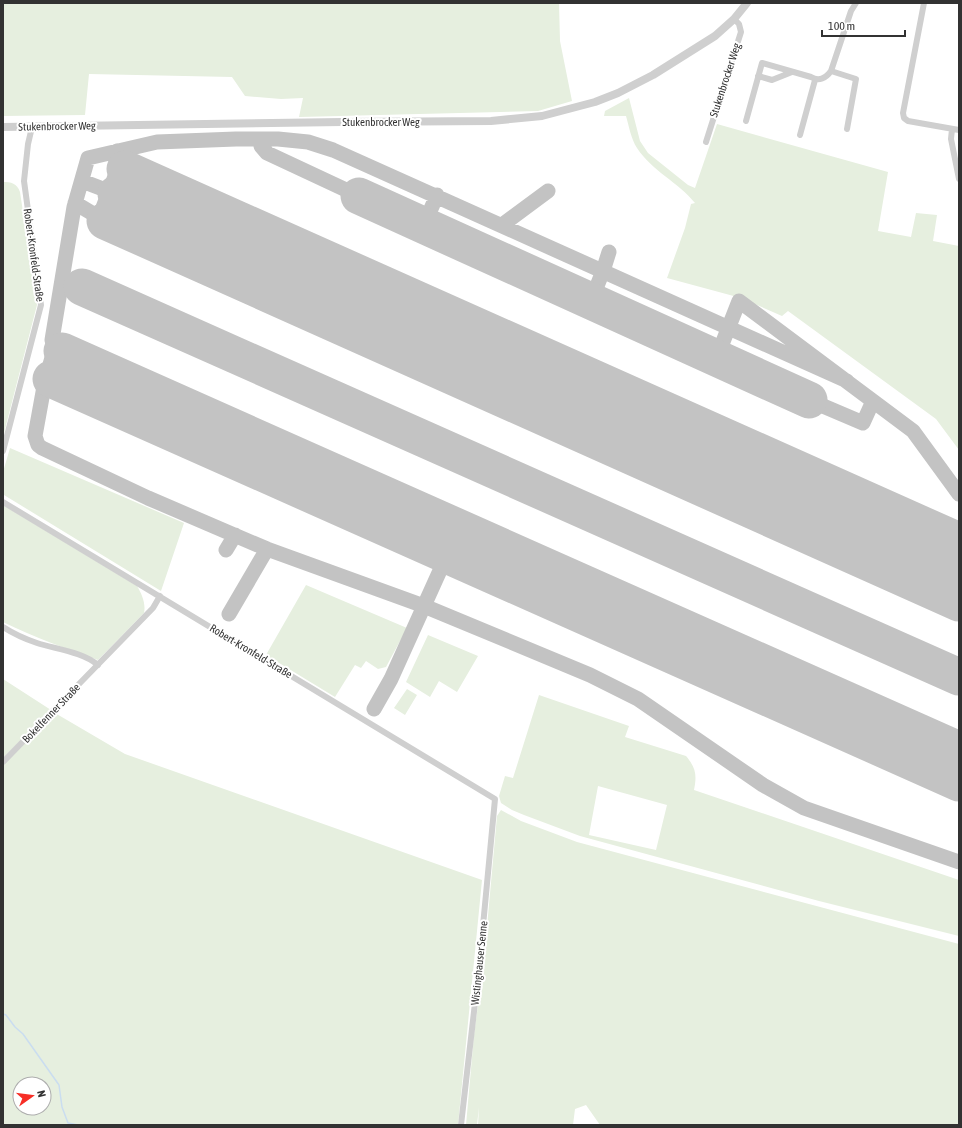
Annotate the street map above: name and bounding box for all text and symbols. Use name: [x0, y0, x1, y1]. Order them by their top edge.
scale bar: [822, 12, 905, 38]
text: 100 m: [828, 19, 855, 33]
street label: Stukenbrocker Weg: [707, 41, 743, 119]
street label: Stukenbrocker Weg: [342, 116, 420, 128]
street label: Stukenbrocker Weg: [18, 119, 96, 133]
street label: Robert-Kronfeld-Straße: [22, 208, 46, 302]
street label: Robert-Kronfeld-Straße: [208, 622, 294, 680]
street label: Bokelfenner Straße: [20, 681, 82, 745]
street label: Wistinghauser Senne: [469, 920, 489, 1006]
north arrow: [12, 1076, 52, 1116]
text: N: [35, 1089, 48, 1098]

